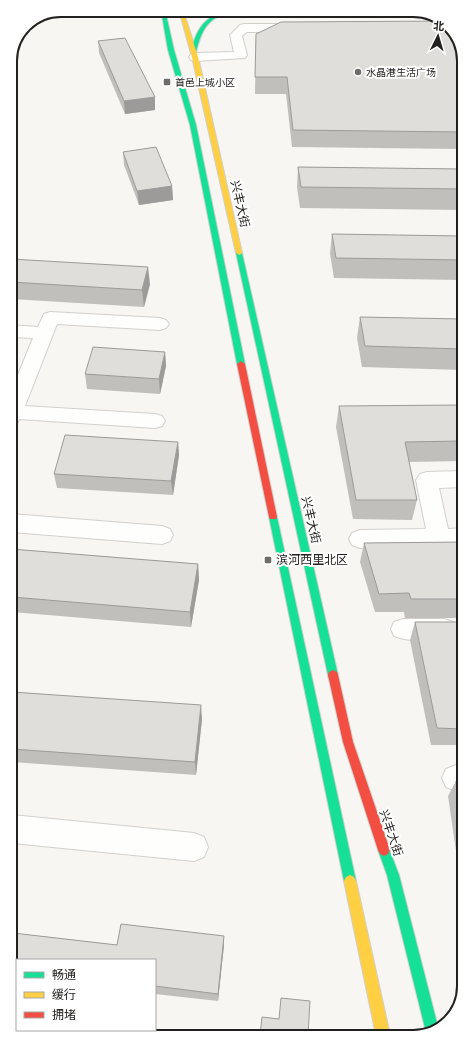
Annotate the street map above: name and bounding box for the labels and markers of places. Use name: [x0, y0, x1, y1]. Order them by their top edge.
place label: 水晶港生活广场: [366, 66, 436, 79]
marker: 水晶港生活广场: [353, 67, 363, 77]
place label: 首邑上城小区: [175, 76, 235, 89]
marker: 首邑上城小区: [162, 77, 172, 87]
place label: 滨河西里北区: [276, 552, 348, 568]
marker: 滨河西里北区: [263, 555, 273, 565]

